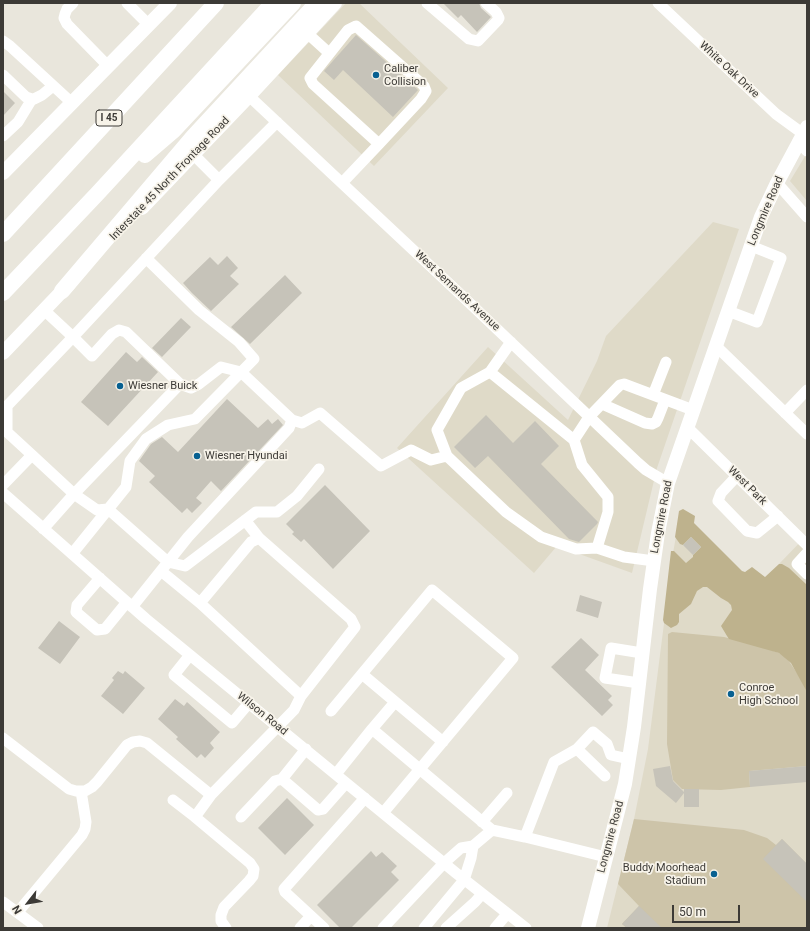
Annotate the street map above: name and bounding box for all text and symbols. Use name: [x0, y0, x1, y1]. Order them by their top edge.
street label: White Oak Drive: [696, 39, 762, 101]
place label: Caliber Collision: [384, 62, 426, 88]
marker: Caliber Collision: [371, 70, 381, 80]
road number: I 45: [96, 110, 122, 126]
street label: Interstate 45 North Frontage Road: [107, 114, 233, 244]
street label: Longmire Road: [745, 174, 787, 248]
street label: West Semands Avenue: [412, 248, 502, 334]
place label: Wiesner Buick: [128, 379, 197, 393]
marker: Wiesner Buick: [115, 381, 125, 391]
place label: Wiesner Hyundai: [205, 449, 287, 463]
marker: Wiesner Hyundai: [192, 451, 202, 461]
street label: West Park: [725, 464, 769, 508]
street label: Longmire Road: [648, 479, 676, 555]
place label: Conroe High School: [739, 681, 798, 707]
marker: Conroe High School: [726, 689, 736, 699]
street label: Wilson Road: [234, 690, 290, 738]
street label: Longmire Road: [595, 799, 627, 875]
place label: Buddy Moorhead Stadium: [623, 861, 706, 887]
marker: Buddy Moorhead Stadium: [709, 869, 719, 879]
north arrow: [8, 883, 48, 923]
scale bar: [674, 897, 742, 923]
text: N: [10, 903, 25, 916]
text: 50 m: [679, 905, 706, 919]

